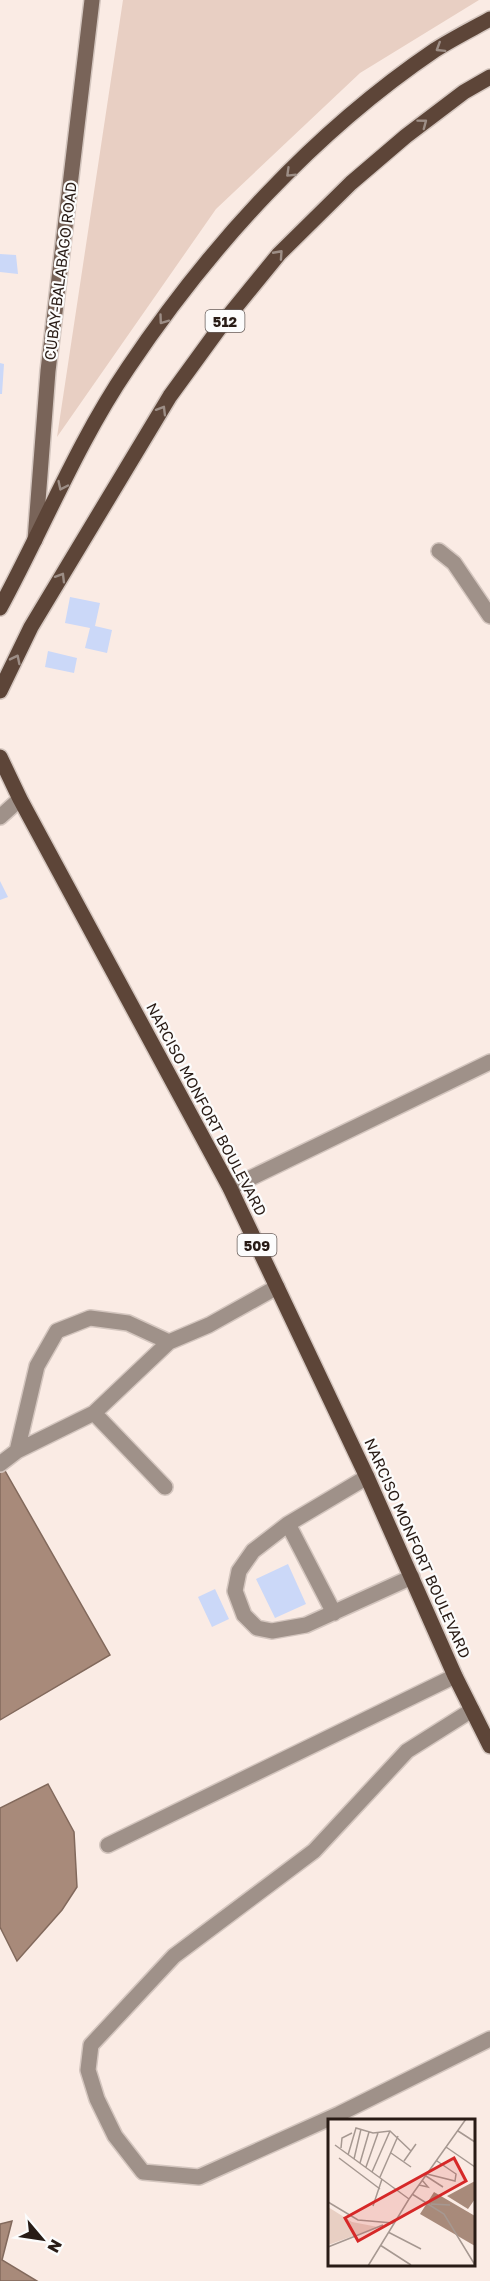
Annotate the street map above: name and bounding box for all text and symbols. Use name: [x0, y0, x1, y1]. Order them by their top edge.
one-way arrow: [435, 41, 446, 52]
one-way arrow: [416, 119, 427, 130]
one-way arrow: [286, 165, 297, 176]
street label: CUBAY-BALABAGO ROAD: [40, 181, 80, 361]
one-way arrow: [272, 251, 283, 261]
road number: 512: [206, 310, 244, 332]
one-way arrow: [159, 313, 170, 324]
one-way arrow: [154, 406, 166, 416]
one-way arrow: [57, 480, 69, 491]
one-way arrow: [53, 573, 65, 583]
one-way arrow: [9, 655, 20, 666]
street label: NARCISO MONFORT BOULEVARD: [143, 999, 271, 1219]
road number: 509: [238, 1234, 276, 1256]
street label: NARCISO MONFORT BOULEVARD: [361, 1435, 475, 1661]
inset map: [328, 2119, 475, 2266]
north arrow: [12, 2209, 72, 2269]
text: N: [43, 2236, 67, 2256]

